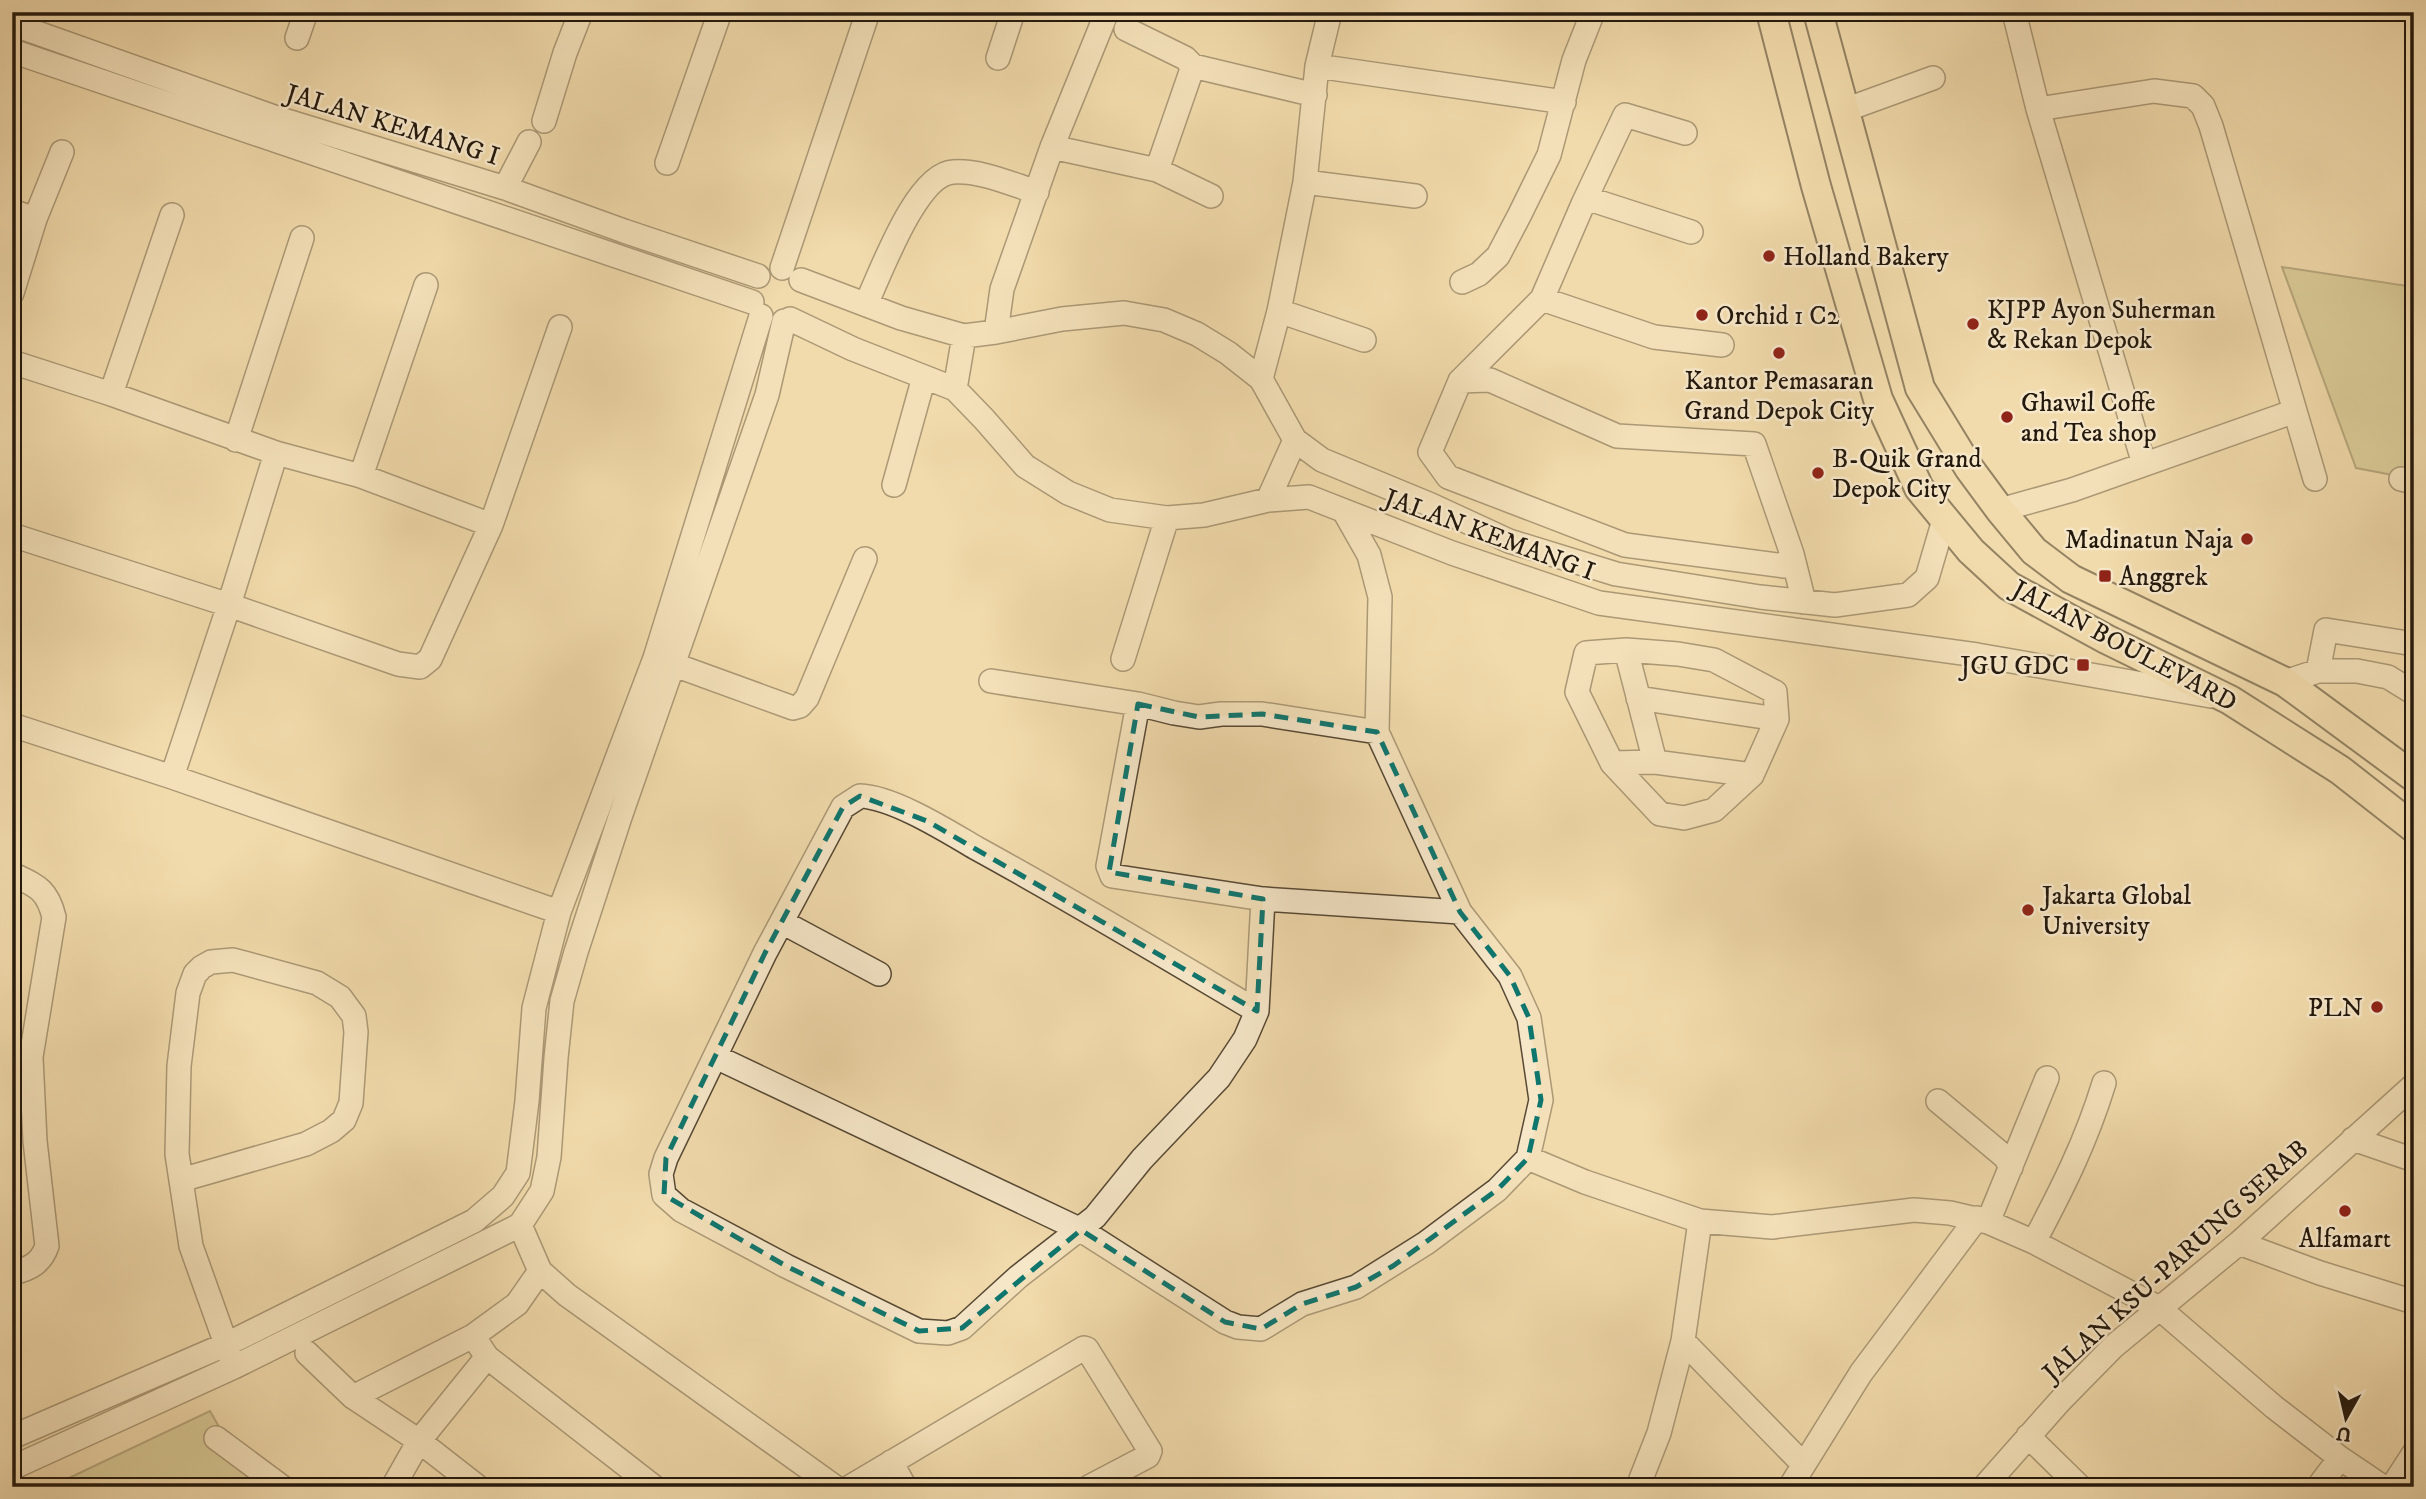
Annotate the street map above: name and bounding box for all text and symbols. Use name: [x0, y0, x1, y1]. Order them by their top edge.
street label: JALAN KEMANG I: [280, 77, 503, 174]
place label: Holland Bakery: [1783, 241, 1949, 274]
marker: Holland Bakery: [1761, 248, 1777, 264]
place label: KJPP Ayon Suherman & Rekan Depok: [1987, 294, 2216, 357]
place label: Orchid 1 C2: [1716, 300, 1840, 333]
marker: Orchid 1 C2: [1694, 307, 1710, 323]
marker: KJPP Ayon Suherman & Rekan Depok: [1965, 316, 1981, 332]
marker: Kantor Pemasaran Grand Depok City: [1771, 345, 1787, 361]
place label: Kantor Pemasaran Grand Depok City: [1684, 365, 1874, 428]
place label: Ghawil Coffe and Tea shop: [2021, 387, 2156, 450]
marker: Ghawil Coffe and Tea shop: [1999, 409, 2015, 425]
place label: B-Quik Grand Depok City: [1832, 443, 1981, 506]
marker: B-Quik Grand Depok City: [1810, 465, 1826, 481]
street label: JALAN KEMANG I: [1378, 481, 1599, 589]
place label: Madinatun Naja: [2065, 524, 2233, 557]
marker: Madinatun Naja: [2239, 531, 2255, 547]
place label: Anggrek: [2119, 561, 2208, 594]
marker: Anggrek: [2097, 568, 2113, 584]
street label: JALAN BOULEVARD: [2004, 572, 2242, 720]
place label: JGU GDC: [1958, 650, 2069, 683]
marker: JGU GDC: [2075, 657, 2091, 673]
place label: Jakarta Global University: [2040, 880, 2191, 943]
marker: Jakarta Global University: [2020, 902, 2036, 918]
place label: PLN: [2308, 992, 2363, 1025]
marker: PLN: [2369, 999, 2385, 1015]
street label: JALAN KSU-PARUNG SERAB: [2035, 1133, 2316, 1391]
marker: Alfamart: [2337, 1203, 2353, 1219]
place label: Alfamart: [2299, 1223, 2391, 1256]
north arrow: [2310, 1384, 2380, 1454]
text: U: [2335, 1421, 2353, 1446]

